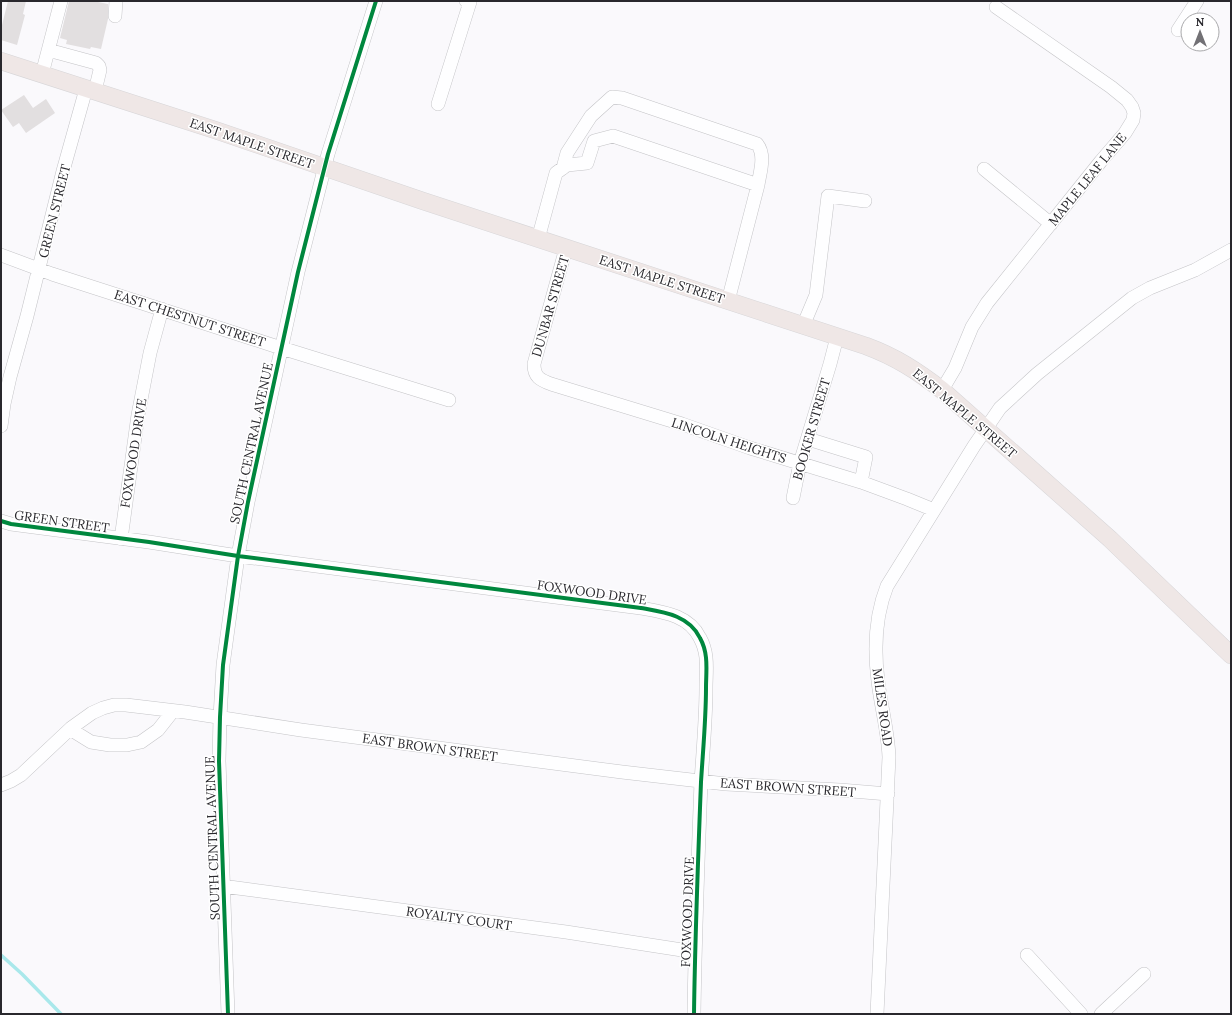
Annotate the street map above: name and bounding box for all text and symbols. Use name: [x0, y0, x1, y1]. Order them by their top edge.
north arrow: [1180, 12, 1220, 52]
text: N: [1196, 15, 1205, 29]
street label: EAST MAPLE STREET: [187, 114, 317, 173]
street label: MAPLE LEAF LANE: [1045, 129, 1130, 229]
street label: GREEN STREET: [35, 162, 74, 260]
street label: EAST MAPLE STREET: [597, 251, 727, 308]
street label: DUNBAR STREET: [528, 253, 573, 359]
street label: EAST CHESTNUT STREET: [112, 286, 268, 351]
street label: SOUTH CENTRAL AVENUE: [226, 361, 277, 525]
street label: EAST MAPLE STREET: [909, 365, 1021, 462]
street label: BOOKER STREET: [789, 375, 834, 482]
street label: FOXWOOD DRIVE: [116, 397, 151, 509]
street label: LINCOLN HEIGHTS: [669, 414, 789, 467]
street label: GREEN STREET: [13, 506, 111, 537]
street label: FOXWOOD DRIVE: [536, 576, 648, 609]
street label: MILES ROAD: [869, 667, 896, 748]
street label: EAST BROWN STREET: [361, 730, 499, 765]
street label: SOUTH CENTRAL AVENUE: [201, 755, 224, 920]
street label: EAST BROWN STREET: [719, 774, 857, 801]
street label: FOXWOOD DRIVE: [677, 856, 698, 968]
street label: ROYALTY COURT: [405, 903, 514, 934]

